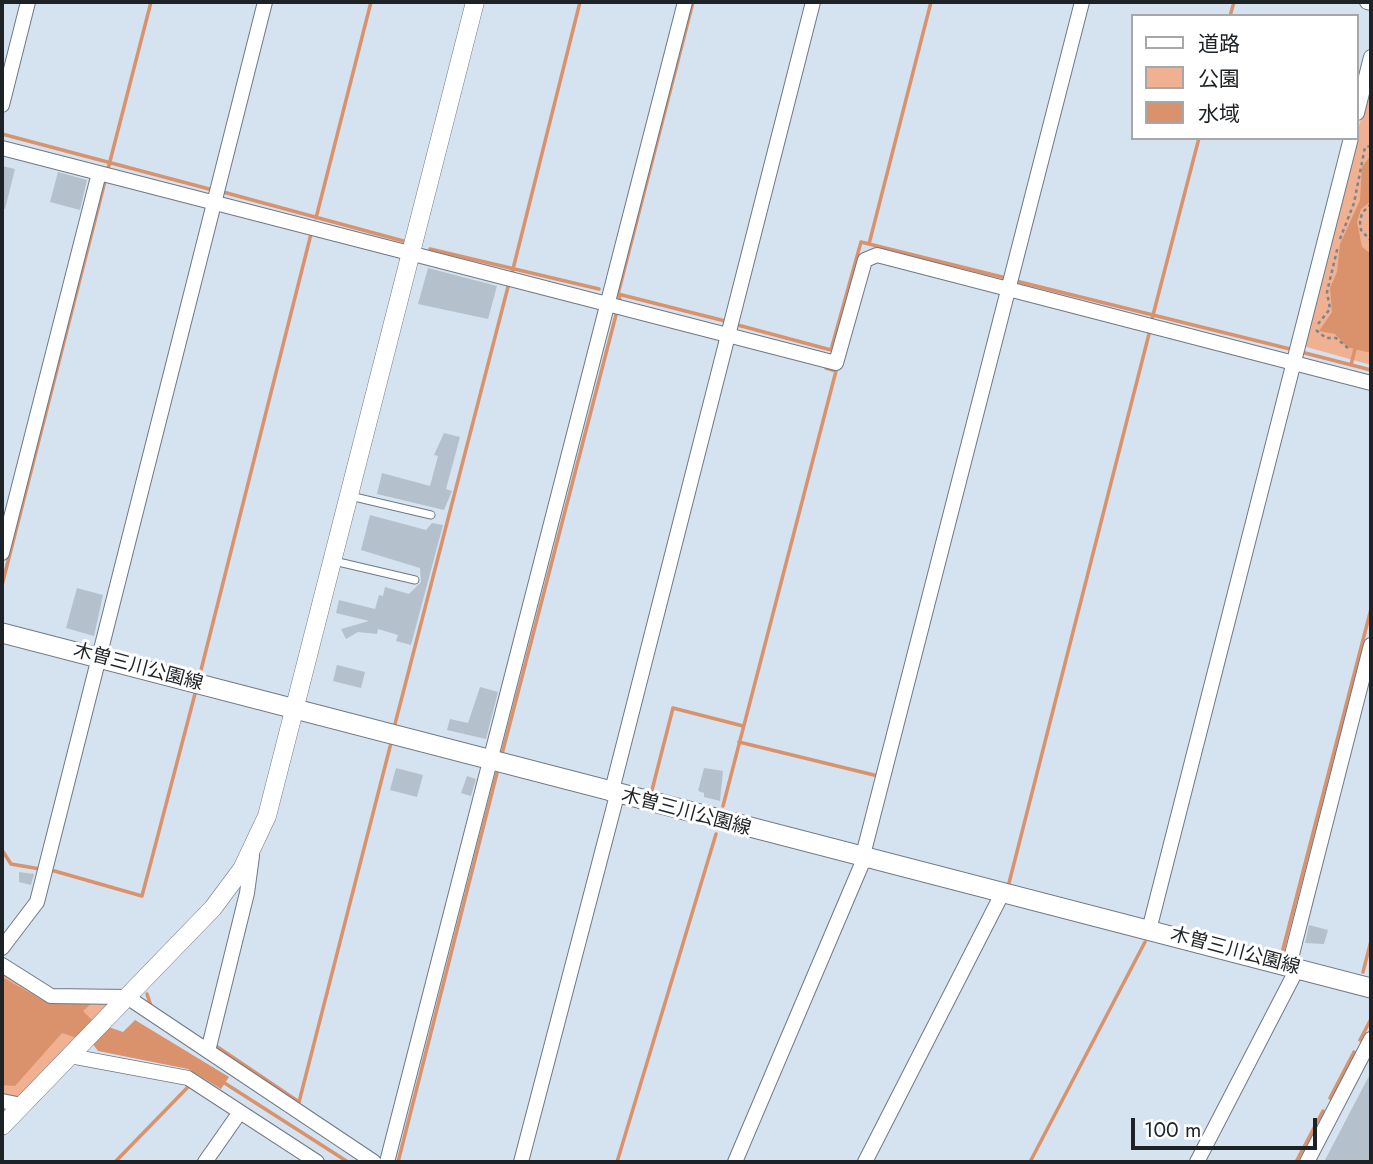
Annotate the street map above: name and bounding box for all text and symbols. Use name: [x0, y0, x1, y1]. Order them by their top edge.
legend: [1132, 14, 1359, 140]
text: 道路: [1198, 29, 1240, 59]
text: 公園: [1198, 64, 1240, 94]
text: 水域: [1198, 99, 1240, 129]
street label: 木曽三川公園線: [71, 640, 205, 696]
street label: 木曽三川公園線: [619, 785, 753, 841]
street label: 木曽三川公園線: [1168, 924, 1302, 980]
scale bar: [1135, 1104, 1320, 1148]
text: 100 m: [1144, 1115, 1201, 1145]

